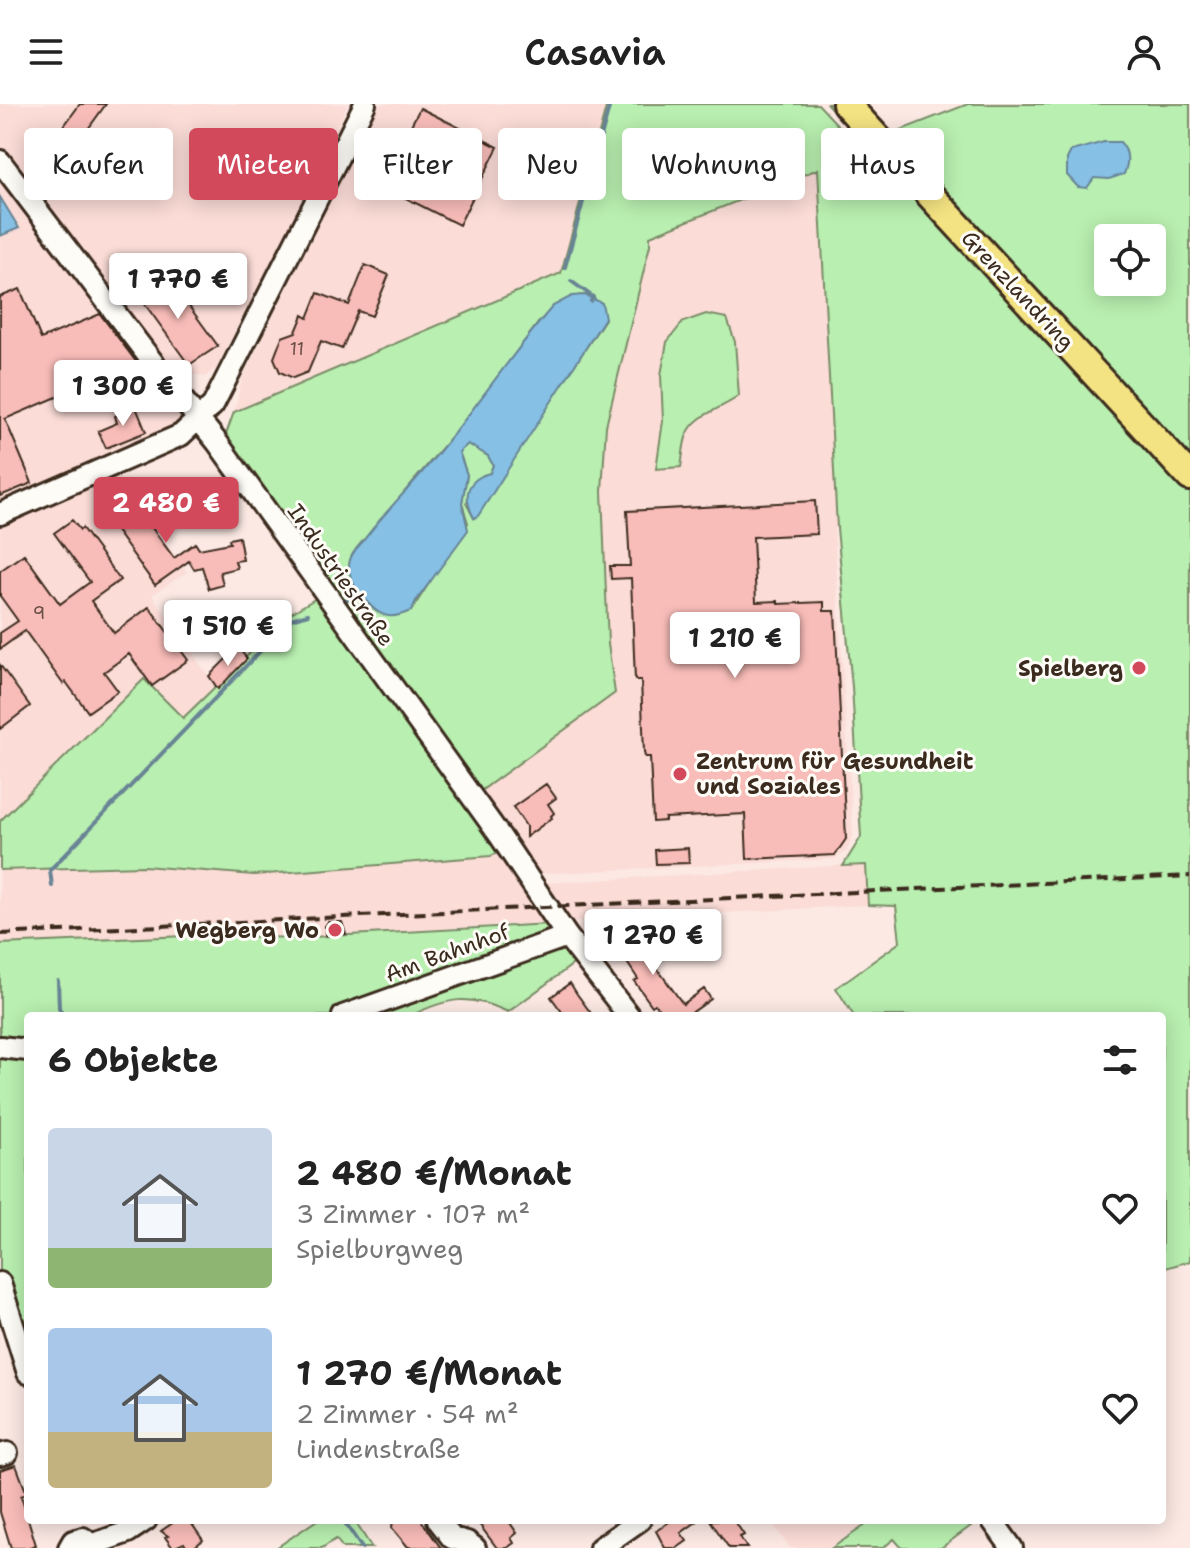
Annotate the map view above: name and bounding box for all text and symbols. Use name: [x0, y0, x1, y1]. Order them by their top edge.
text: Casavia: [524, 28, 666, 77]
icon: menu: [24, 30, 68, 74]
icon: person: [1122, 30, 1166, 74]
chip: Kaufen: [24, 128, 173, 200]
chip: Mieten: [189, 128, 338, 200]
chip: Filter: [354, 128, 482, 200]
chip: Neu: [498, 128, 606, 200]
chip: Wohnung: [622, 128, 805, 200]
chip: Haus: [821, 128, 944, 200]
street label: Grenzlandring: [955, 224, 1081, 356]
map controls: [1094, 224, 1166, 296]
button: locate: [1094, 224, 1166, 296]
pin: 1 770 €: [104, 253, 252, 321]
text: 1 770 €: [127, 261, 229, 296]
house number: 11: [290, 337, 304, 361]
pin: 1 300 €: [49, 360, 197, 428]
text: 1 300 €: [72, 368, 174, 403]
pin: 2 480 €: [92, 477, 240, 545]
text: 2 480 €: [112, 485, 220, 520]
street label: Industriestraße: [281, 498, 401, 652]
pin: 1 510 €: [154, 600, 302, 668]
house number: 9: [33, 601, 45, 625]
text: 1 510 €: [182, 608, 274, 643]
pin: 1 210 €: [661, 612, 809, 680]
text: 1 210 €: [688, 620, 782, 655]
place label: Spielberg: [1018, 654, 1123, 683]
marker: Spielberg: [1130, 659, 1148, 677]
place label: Zentrum für Gesundheit und Soziales: [696, 747, 974, 801]
marker: Zentrum für Gesundheit und Soziales: [671, 765, 689, 783]
pin: 1 270 €: [579, 909, 727, 977]
place label: Wegberg Wo: [175, 916, 319, 945]
street label: Am Bahnhof: [381, 917, 514, 989]
text: 1 270 €: [602, 917, 704, 952]
marker: Wegberg Wo: [326, 921, 344, 939]
text: 6 Objekte: [48, 1037, 219, 1083]
icon: filters: [1098, 1038, 1142, 1082]
text: 2 480 €/Monat: [296, 1150, 572, 1196]
icon: home: [112, 1160, 208, 1256]
icon: heart: [1098, 1186, 1142, 1230]
text: 3 Zimmer · 107 m²: [296, 1196, 530, 1231]
text: Spielburgweg: [296, 1231, 463, 1266]
text: 1 270 €/Monat: [296, 1350, 562, 1396]
icon: home: [112, 1360, 208, 1456]
icon: heart: [1098, 1386, 1142, 1430]
text: 2 Zimmer · 54 m²: [296, 1396, 519, 1431]
text: Lindenstraße: [296, 1431, 461, 1466]

